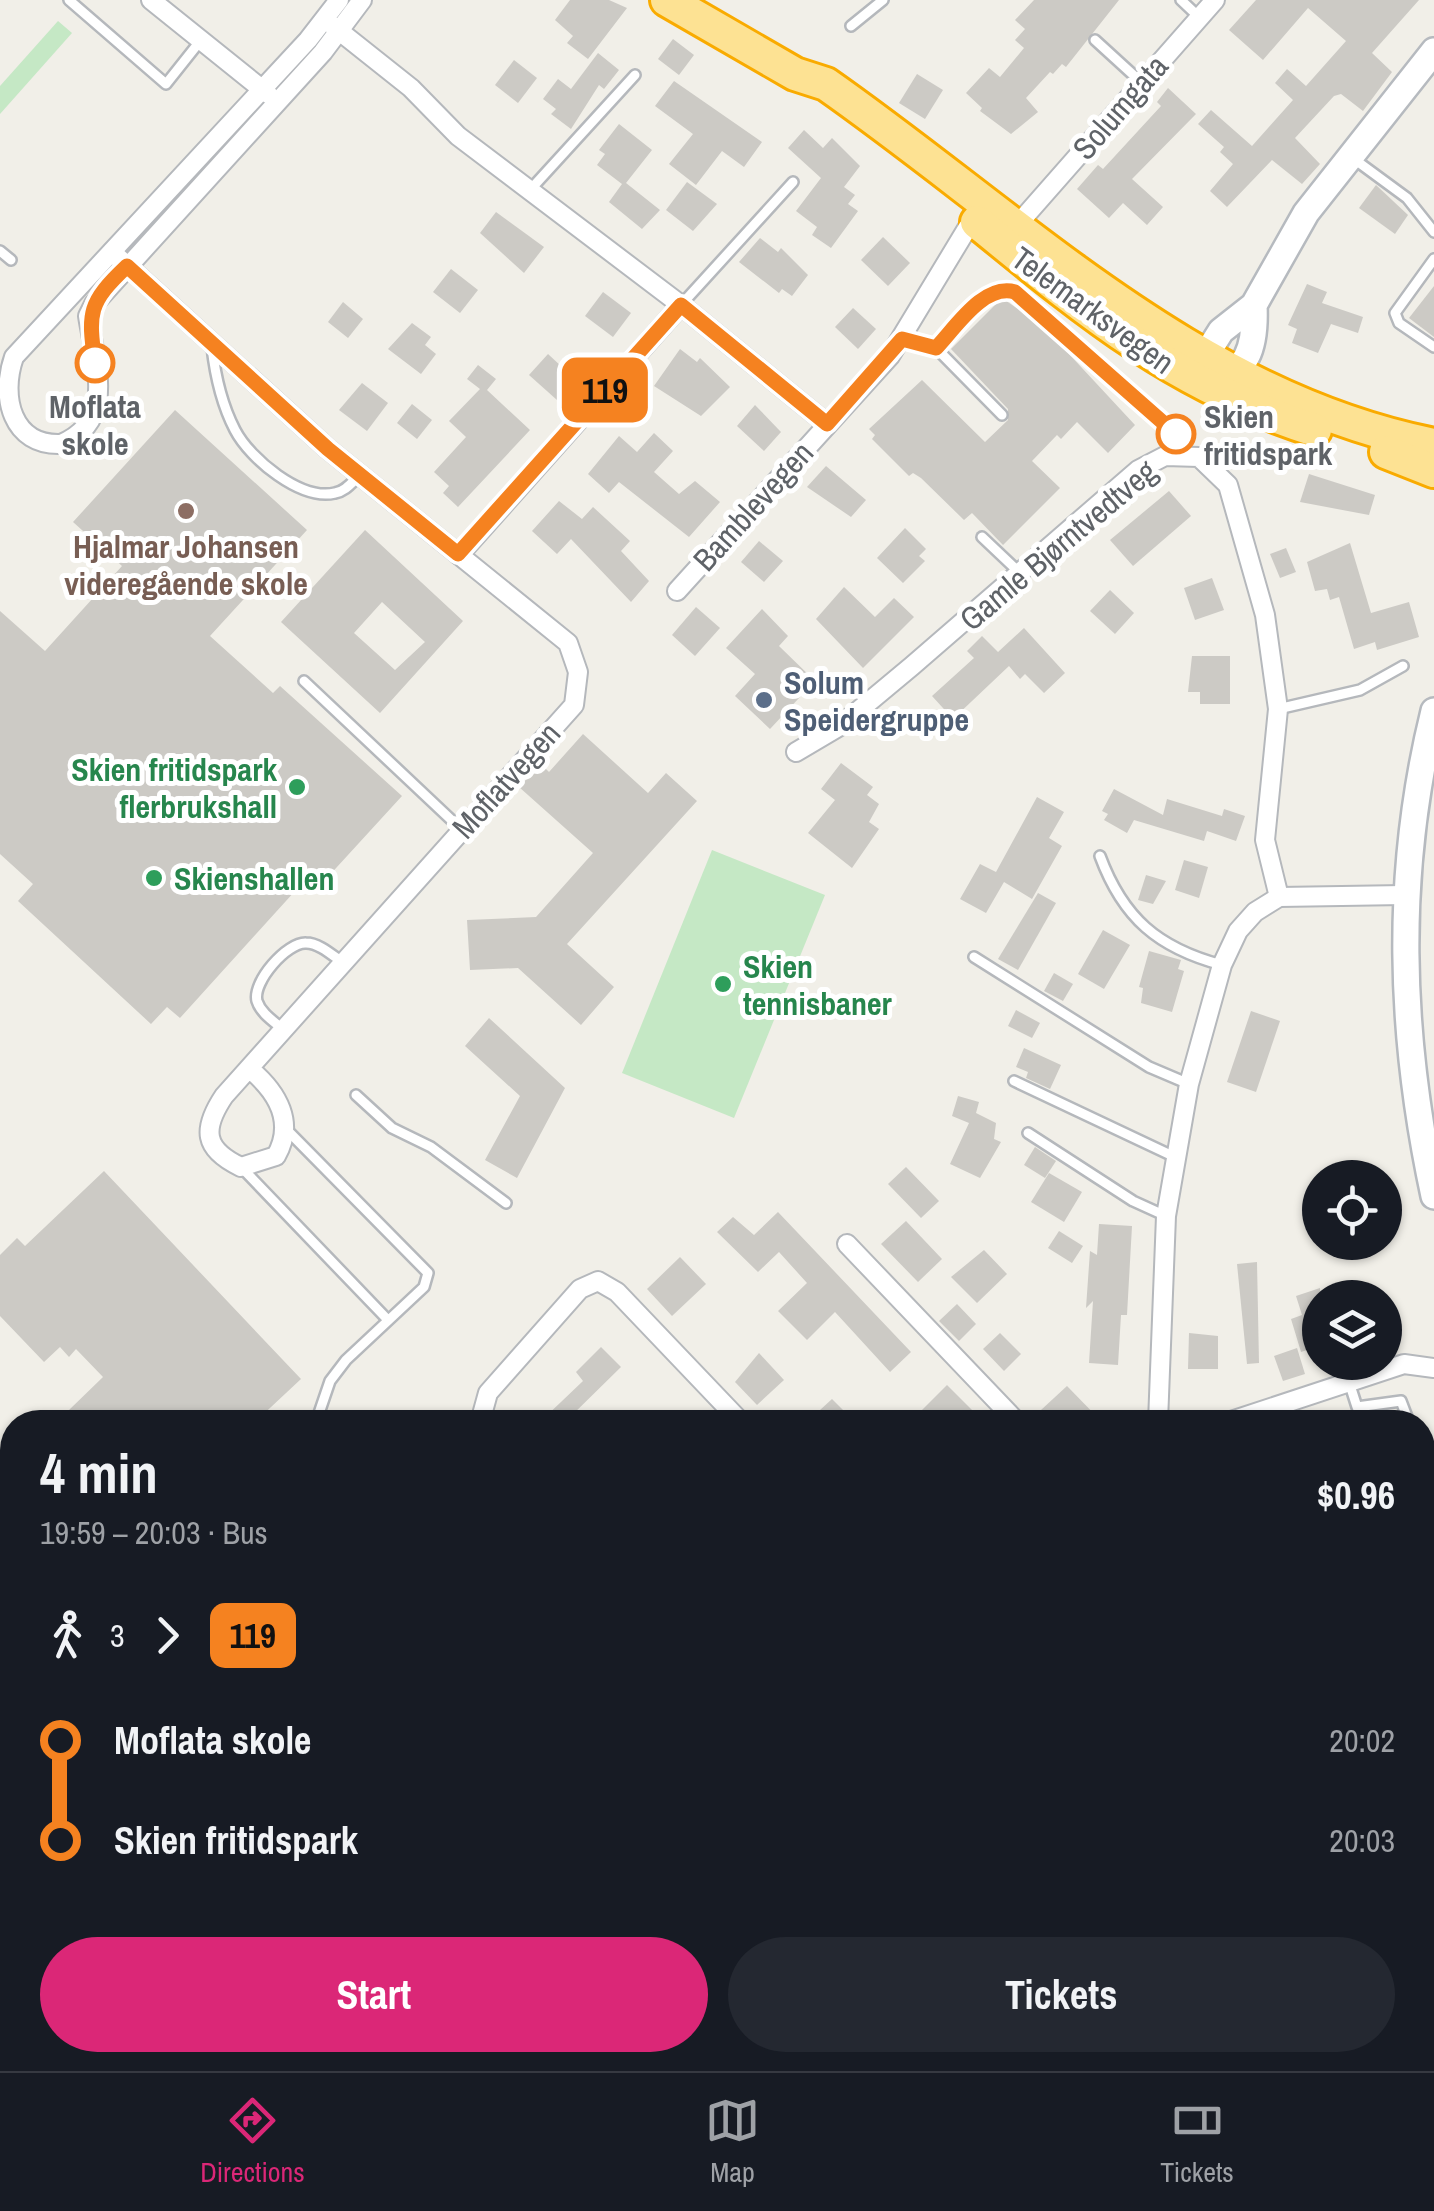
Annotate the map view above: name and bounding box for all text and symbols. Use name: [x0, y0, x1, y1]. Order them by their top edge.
street label: Solumgata: [1063, 45, 1178, 168]
street label: Telemarksvegen: [1003, 236, 1183, 384]
marker: Moflata skole: [76, 344, 114, 382]
line badge: 119: [548, 358, 662, 422]
text: 119: [582, 367, 628, 414]
place label: Moflata skole: [49, 385, 141, 465]
place label: Skien fritidspark: [1204, 395, 1333, 475]
marker: Skien fritidspark: [1157, 415, 1195, 453]
street label: Bamblevegen: [683, 432, 823, 580]
street label: Gamle Bjørntvedtveg: [950, 450, 1166, 640]
marker: Hjalmar Johansen videregående skole: [175, 500, 197, 522]
place label: Hjalmar Johansen videregående skole: [64, 525, 308, 605]
place label: Solum Speidergruppe: [784, 661, 969, 741]
marker: Solum Speidergruppe: [753, 689, 775, 711]
street label: Moflatvegen: [442, 712, 570, 848]
place label: Skien fritidspark flerbrukshall: [71, 748, 277, 828]
marker: Skien fritidspark flerbrukshall: [286, 776, 308, 798]
place label: Skienshallen: [174, 857, 334, 900]
marker: Skienshallen: [143, 867, 165, 889]
place label: Skien tennisbaner: [743, 945, 893, 1025]
marker: Skien tennisbaner: [712, 973, 734, 995]
map controls: [1302, 1160, 1402, 1380]
button: locate: [1302, 1160, 1402, 1260]
button: layers: [1302, 1280, 1402, 1380]
text: 4 min: [40, 1436, 158, 1510]
text: $0.96: [1317, 1470, 1395, 1521]
text: 19:59 – 20:03 · Bus: [40, 1511, 268, 1554]
icon: walk: [40, 1608, 95, 1663]
icon: forward: [140, 1608, 195, 1663]
text: 119: [230, 1612, 276, 1659]
text: 3: [110, 1614, 125, 1657]
text: Moflata skole: [114, 1715, 311, 1766]
text: 20:02: [1329, 1719, 1395, 1762]
text: Skien fritidspark: [114, 1815, 358, 1866]
text: 20:03: [1329, 1819, 1395, 1862]
button: Start: [40, 1937, 708, 2052]
button: Tickets: [728, 1937, 1395, 2052]
tab: Directions: [200, 2093, 305, 2191]
tab: Map: [705, 2093, 760, 2191]
tab: Tickets: [1160, 2093, 1234, 2191]

